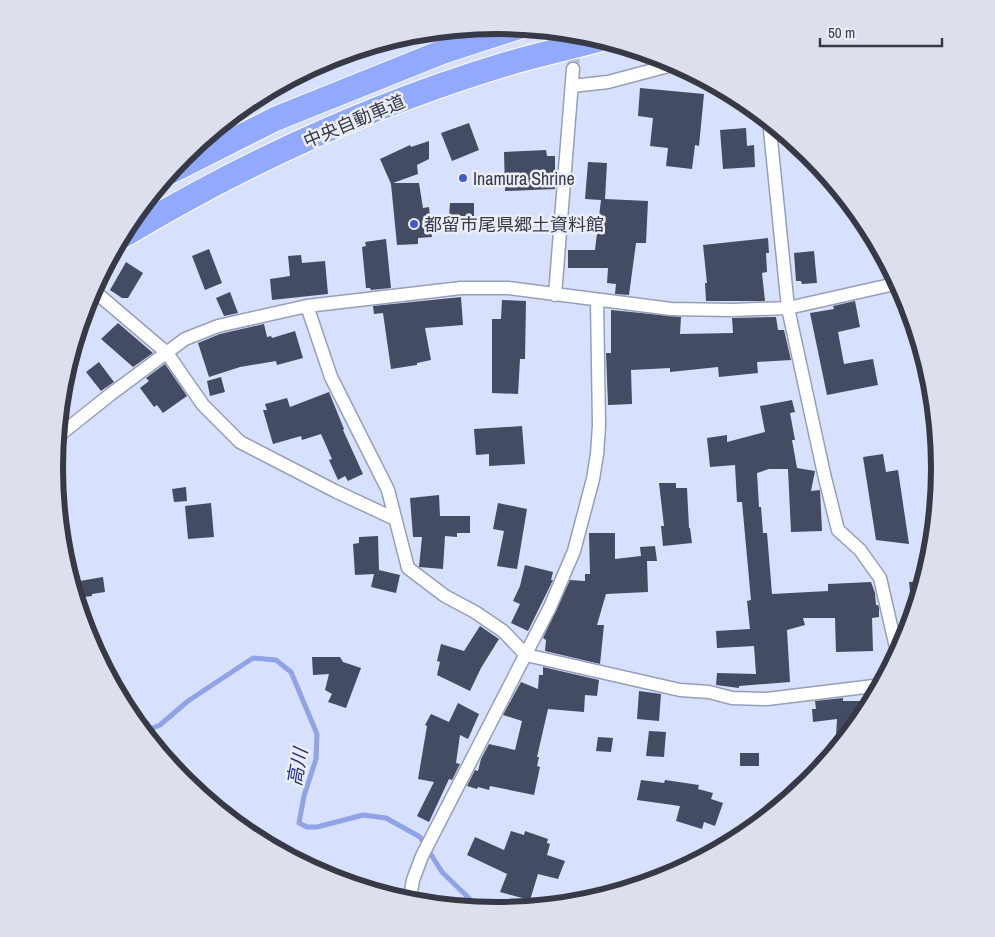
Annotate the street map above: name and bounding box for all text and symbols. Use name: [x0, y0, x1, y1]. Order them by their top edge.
scale bar: [820, 15, 942, 47]
text: 50 m: [828, 22, 855, 43]
street label: 中央自動車道: [299, 88, 409, 154]
place label: Inamura Shrine: [473, 166, 575, 191]
marker: Inamura Shrine: [457, 172, 469, 184]
place label: 都留市尾県郷土資料館: [424, 212, 604, 237]
marker: 都留市尾県郷土資料館: [408, 218, 420, 230]
water label: 高川: [281, 744, 313, 788]

